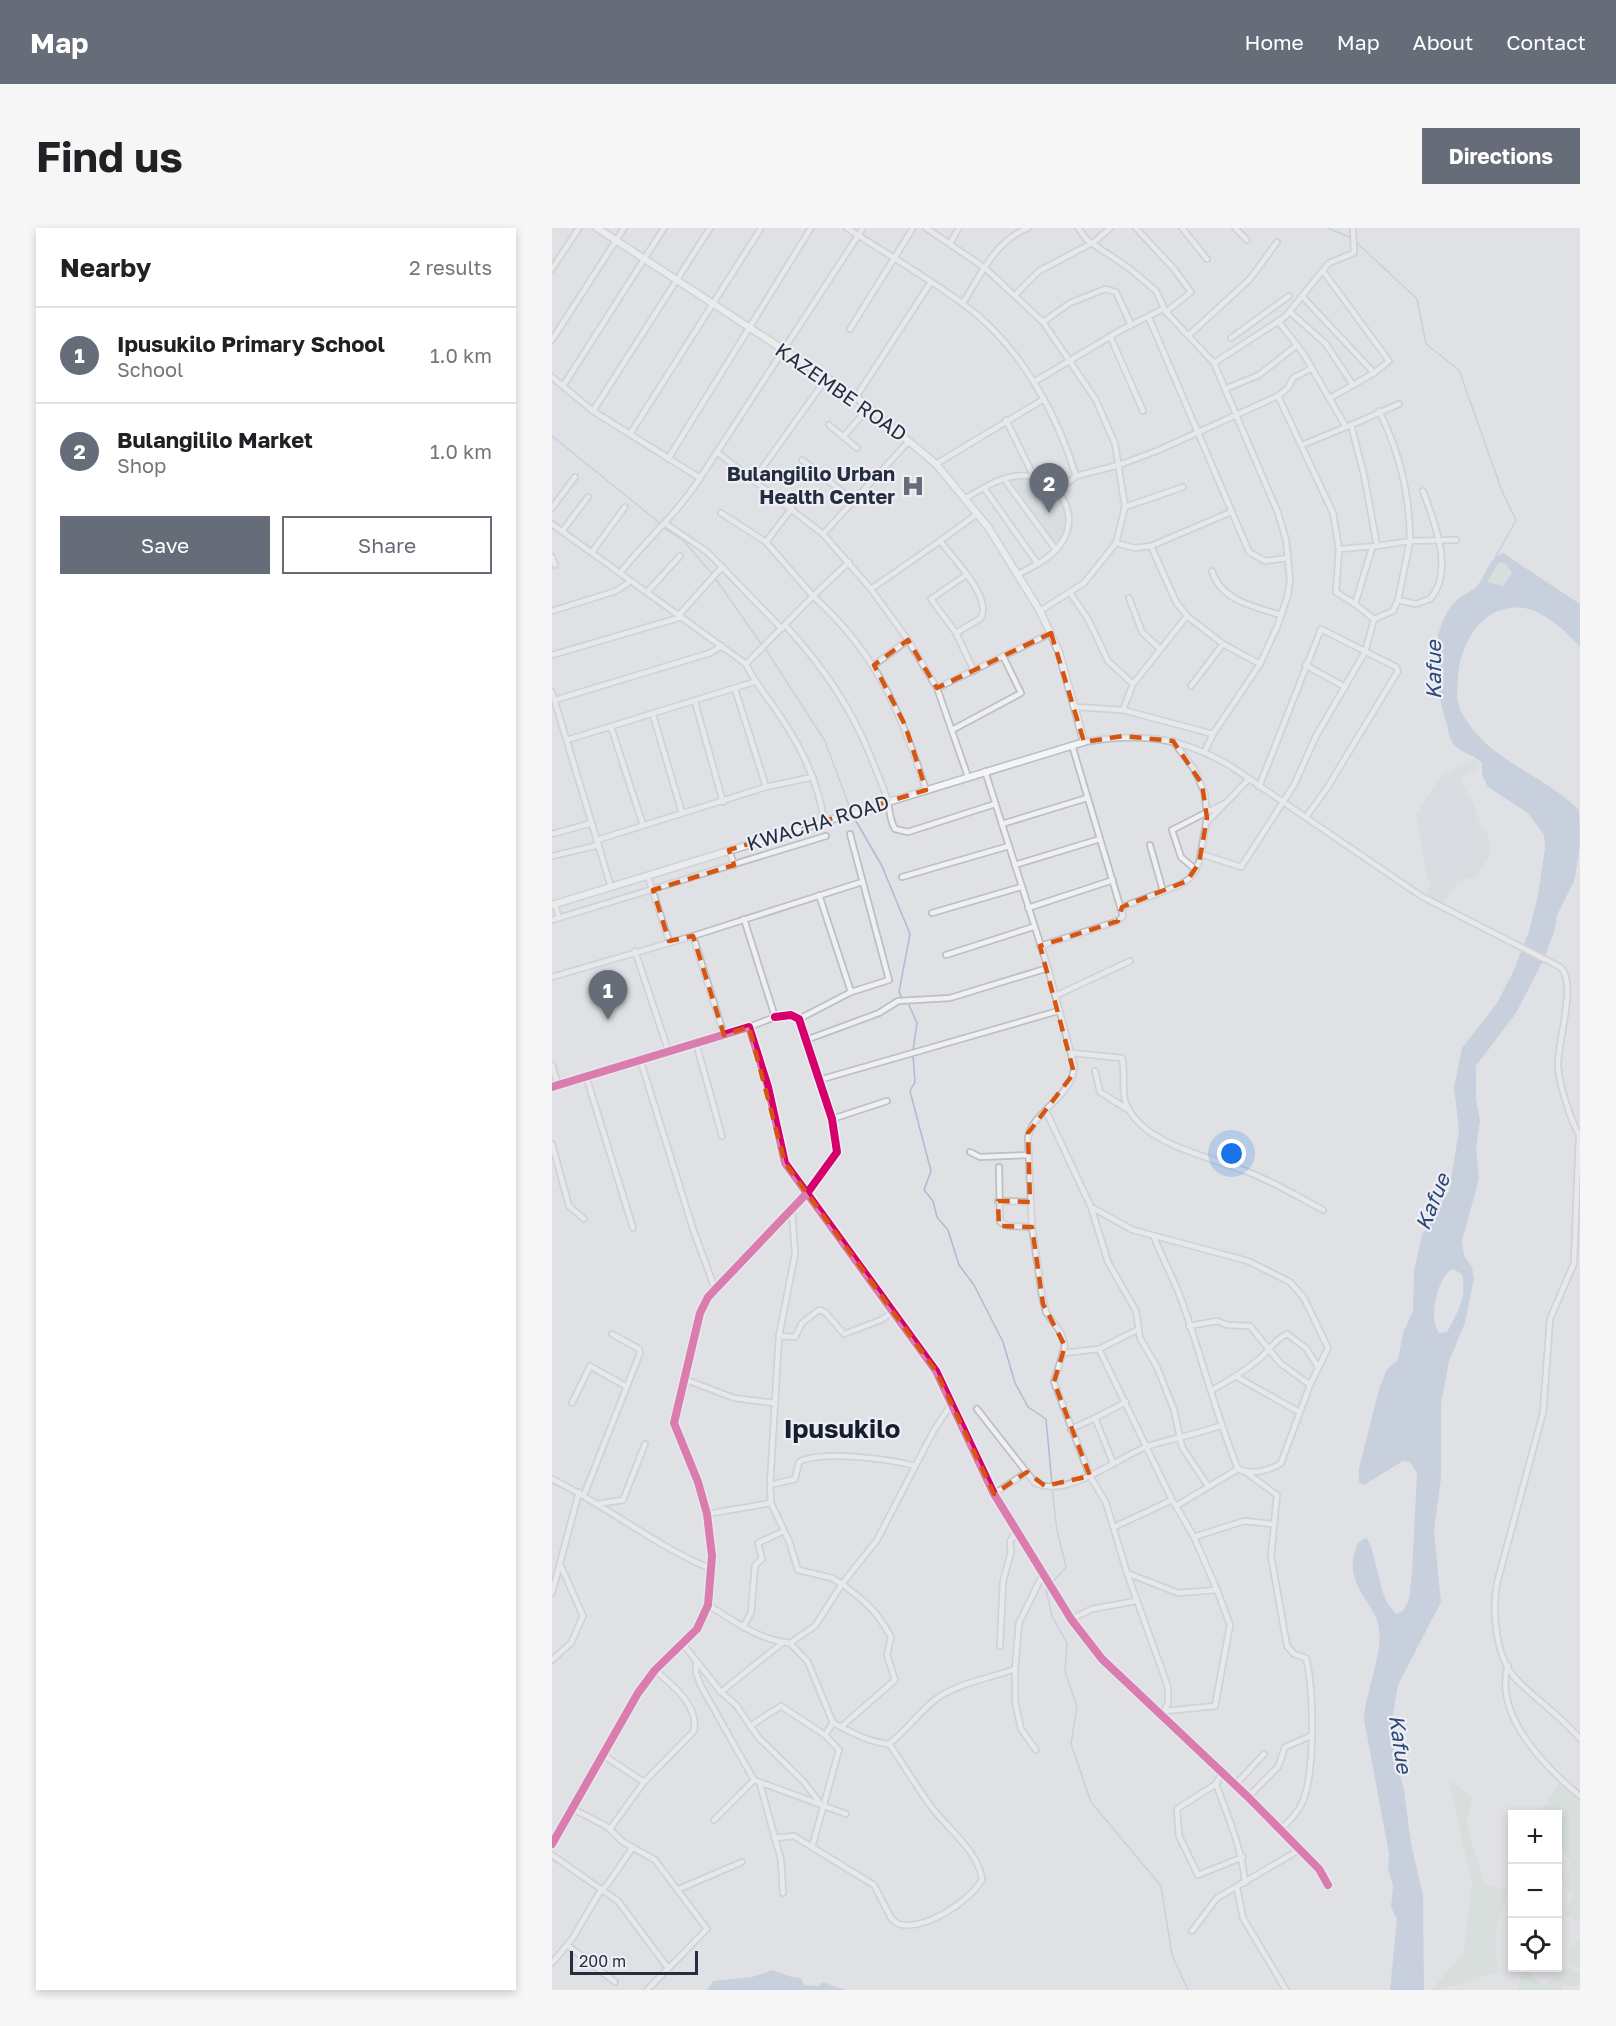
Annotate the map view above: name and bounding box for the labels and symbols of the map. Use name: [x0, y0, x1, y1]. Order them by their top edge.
street label: KAZEMBE ROAD: [771, 337, 912, 445]
place label: Bulangililo Urban Health Center: [727, 461, 895, 508]
pin: 2: [1030, 464, 1068, 513]
hospital icon: Bulangililo Urban Health Center: [900, 473, 926, 499]
water label: Kafue: [1420, 639, 1446, 699]
street label: KWACHA ROAD: [744, 789, 892, 855]
pin: 1: [588, 970, 628, 1020]
your location: [1217, 1139, 1246, 1168]
water label: Kafue: [1409, 1168, 1456, 1234]
district label: Ipusukilo: [784, 1413, 900, 1444]
water label: Kafue: [1384, 1713, 1418, 1777]
scale bar: [570, 1948, 698, 1976]

